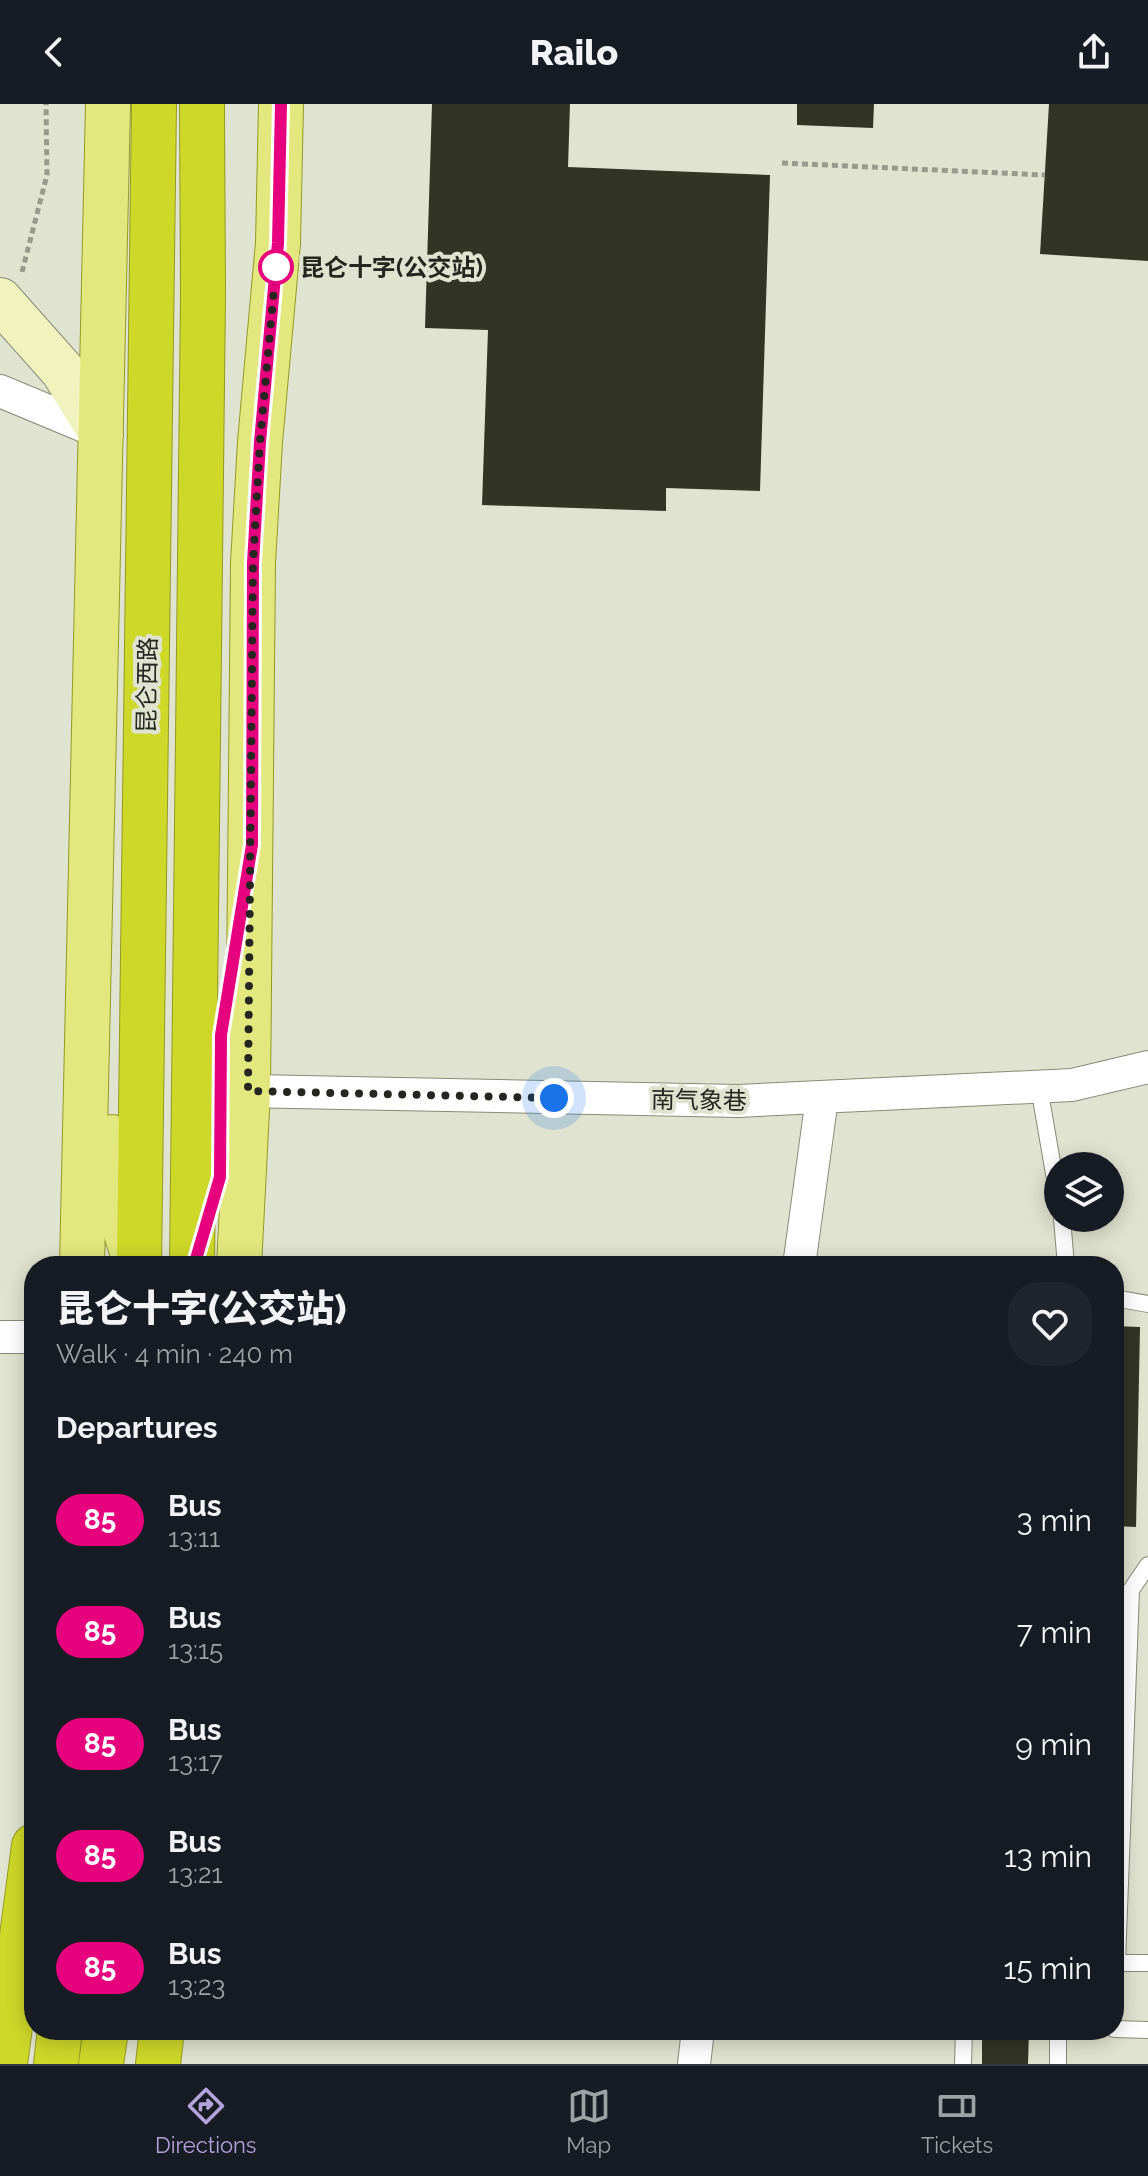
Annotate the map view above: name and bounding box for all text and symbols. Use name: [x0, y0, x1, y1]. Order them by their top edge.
icon: back: [32, 30, 76, 74]
icon: share: [1072, 30, 1116, 74]
text: Railo: [530, 31, 618, 73]
marker: 昆仑十字(公交站): [259, 250, 293, 284]
place label: 昆仑十字(公交站): [300, 253, 483, 282]
street label: 昆仑西路: [132, 637, 162, 733]
your location: [534, 1078, 574, 1118]
street label: 南气象巷: [651, 1085, 747, 1115]
map controls: [1044, 1152, 1124, 1232]
button: layers: [1044, 1152, 1124, 1232]
button: heart: [1008, 1282, 1092, 1366]
text: 昆仑十字(公交站): [56, 1286, 347, 1331]
text: Walk · 4 min · 240 m: [56, 1339, 293, 1369]
text: Departures: [56, 1410, 218, 1445]
text: Bus: [168, 1488, 222, 1523]
text: 85: [84, 1503, 116, 1536]
text: 3 min: [1017, 1503, 1092, 1538]
text: 13:11: [168, 1523, 220, 1553]
text: Bus: [168, 1600, 222, 1635]
text: 85: [84, 1615, 116, 1648]
text: 7 min: [1017, 1615, 1092, 1650]
text: 13:15: [168, 1635, 223, 1665]
text: Bus: [168, 1712, 222, 1747]
text: 85: [84, 1727, 116, 1760]
text: 9 min: [1015, 1727, 1092, 1762]
text: 13:17: [168, 1747, 223, 1777]
text: Bus: [168, 1824, 222, 1859]
text: 85: [84, 1839, 116, 1872]
text: 13 min: [1004, 1839, 1092, 1874]
text: 13:21: [168, 1859, 223, 1889]
text: Bus: [168, 1936, 222, 1971]
text: 85: [84, 1951, 116, 1984]
text: 15 min: [1004, 1951, 1092, 1986]
text: 13:23: [168, 1971, 225, 2001]
tab: Directions: [155, 2084, 257, 2158]
tab: Map: [566, 2084, 611, 2158]
tab: Tickets: [921, 2084, 993, 2158]

